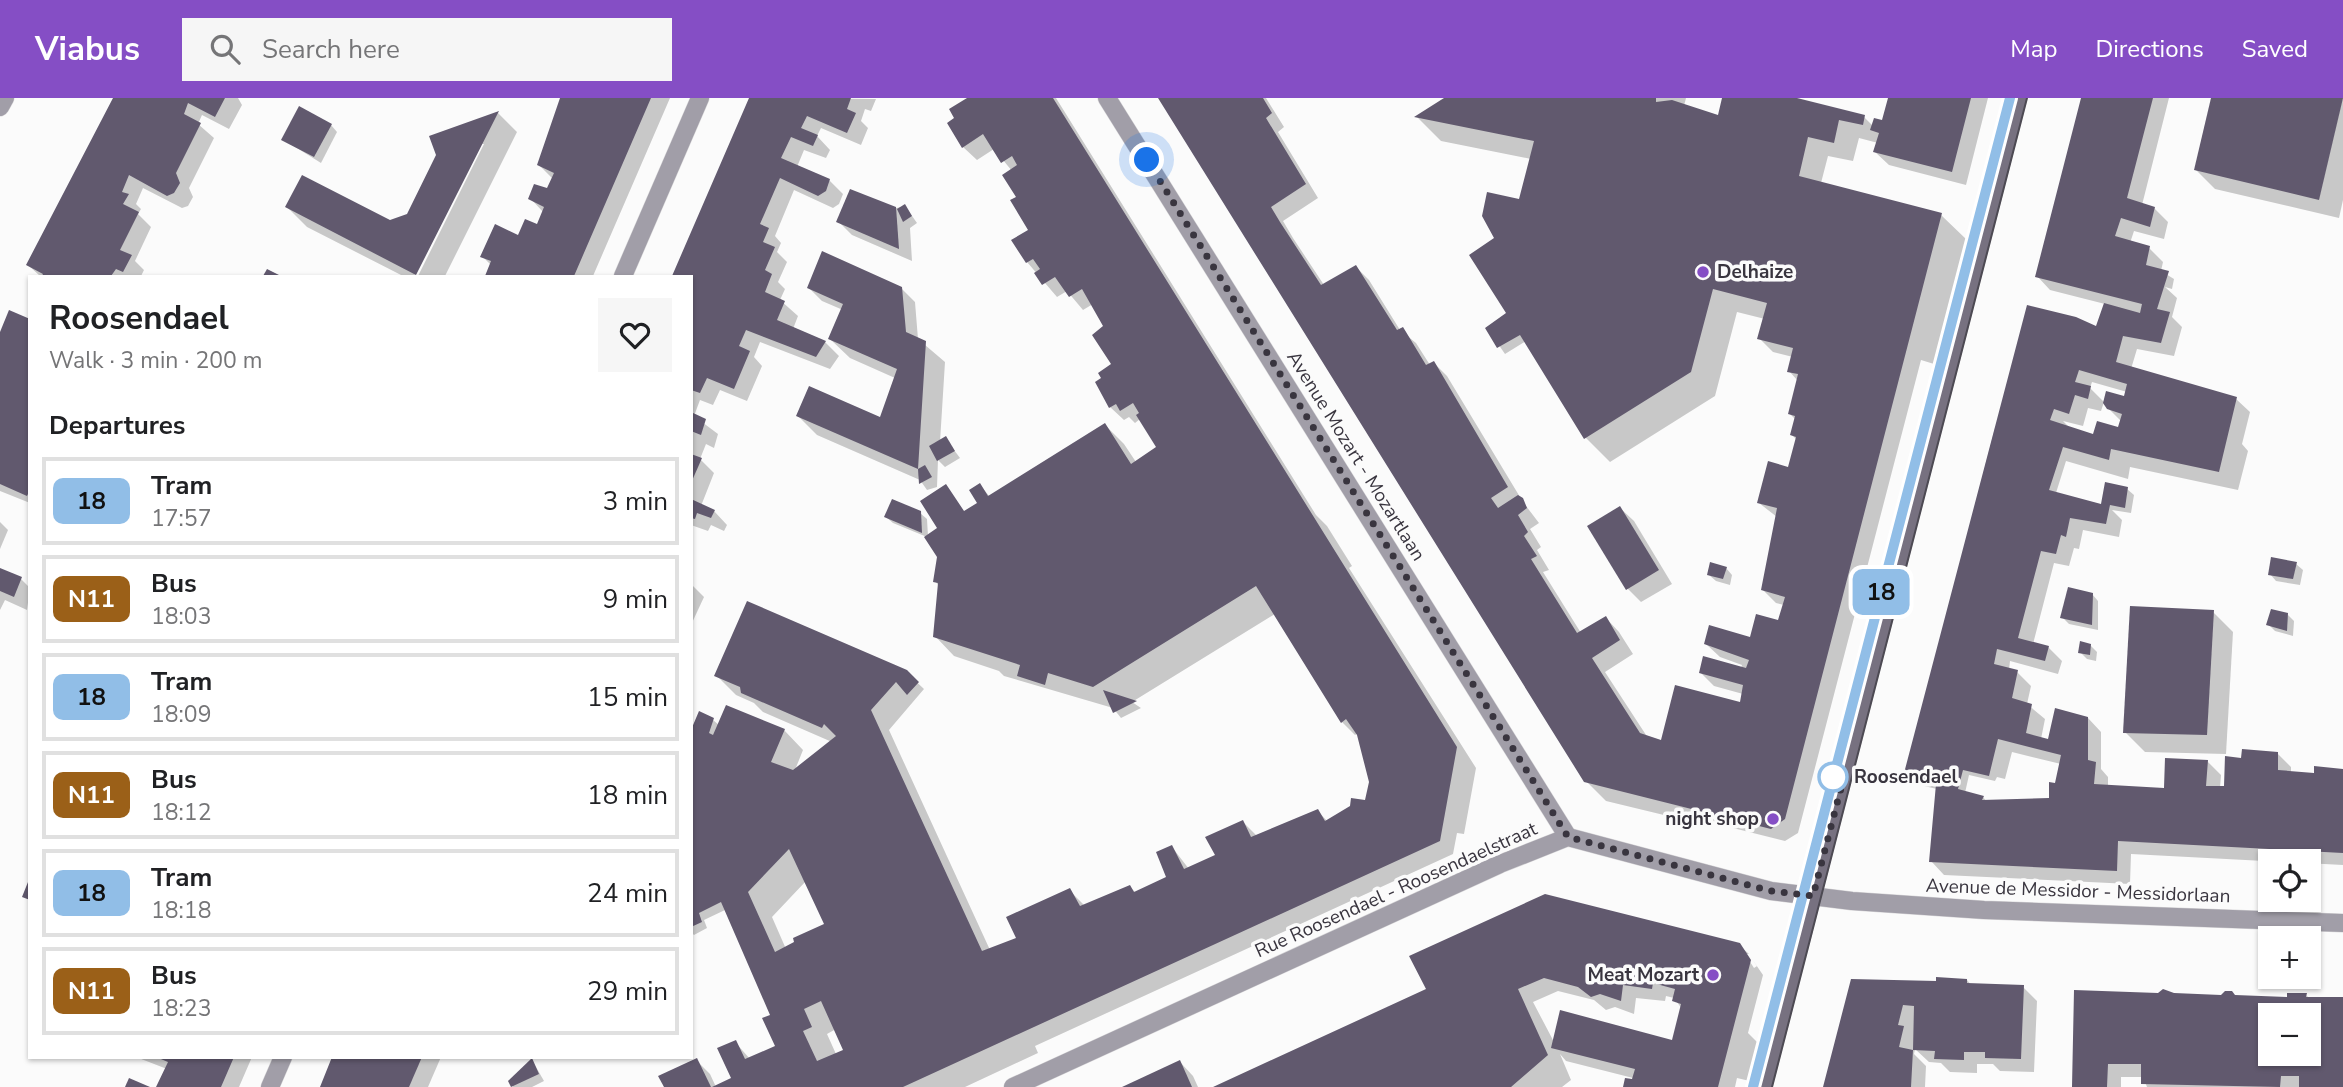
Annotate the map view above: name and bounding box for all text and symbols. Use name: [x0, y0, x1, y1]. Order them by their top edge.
search box: [182, 18, 672, 81]
text: Viabus: [35, 27, 140, 72]
icon: search: [206, 30, 244, 68]
text: Search here: [262, 32, 400, 67]
text: Map: [2010, 33, 2057, 65]
text: Directions: [2095, 33, 2204, 65]
text: Saved: [2242, 33, 2308, 65]
your location: [1129, 142, 1164, 177]
place label: Delhaize: [1717, 259, 1793, 285]
marker: Delhaize: [1695, 264, 1711, 280]
text: Roosendael: [49, 296, 229, 341]
button: heart: [598, 298, 672, 372]
text: Walk · 3 min · 200 m: [49, 345, 262, 376]
street label: Avenue Mozart - Mozartlaan: [1281, 346, 1431, 566]
text: Departures: [49, 408, 185, 443]
text: Tram: [151, 468, 212, 503]
text: 3 min: [603, 484, 668, 519]
text: 18: [77, 485, 106, 517]
text: 17:57: [151, 503, 211, 534]
text: Bus: [151, 566, 197, 601]
line badge: 18: [1850, 569, 1912, 615]
text: 18: [1867, 576, 1895, 608]
text: 9 min: [603, 582, 668, 617]
text: N11: [68, 583, 115, 615]
text: 18:03: [151, 601, 211, 632]
text: Tram: [151, 664, 212, 699]
text: 15 min: [587, 680, 668, 715]
text: 18: [77, 681, 106, 713]
text: 18:09: [151, 699, 211, 730]
text: Bus: [151, 762, 197, 797]
marker: Roosendael: [1818, 762, 1848, 792]
place label: Roosendael: [1854, 764, 1958, 790]
text: 18 min: [587, 778, 668, 813]
text: N11: [68, 779, 115, 811]
text: 18:12: [151, 797, 211, 828]
place label: night shop: [1665, 806, 1759, 832]
marker: night shop: [1765, 811, 1781, 827]
street label: Rue Roosendael - Roosendaelstraat: [1251, 816, 1542, 964]
map controls: [2258, 849, 2321, 1066]
button: locate: [2258, 849, 2321, 912]
text: Tram: [151, 860, 212, 895]
street label: Avenue de Messidor - Messidorlaan: [1925, 873, 2231, 909]
text: 24 min: [587, 876, 668, 911]
text: 18: [77, 877, 106, 909]
text: 18:18: [151, 895, 211, 926]
button: +: [2258, 926, 2321, 989]
text: Bus: [151, 958, 197, 993]
place label: Meat Mozart: [1588, 962, 1700, 988]
marker: Meat Mozart: [1705, 967, 1721, 983]
text: 29 min: [587, 974, 668, 1009]
text: N11: [68, 975, 115, 1007]
text: 18:23: [151, 993, 211, 1024]
button: −: [2258, 1003, 2321, 1066]

